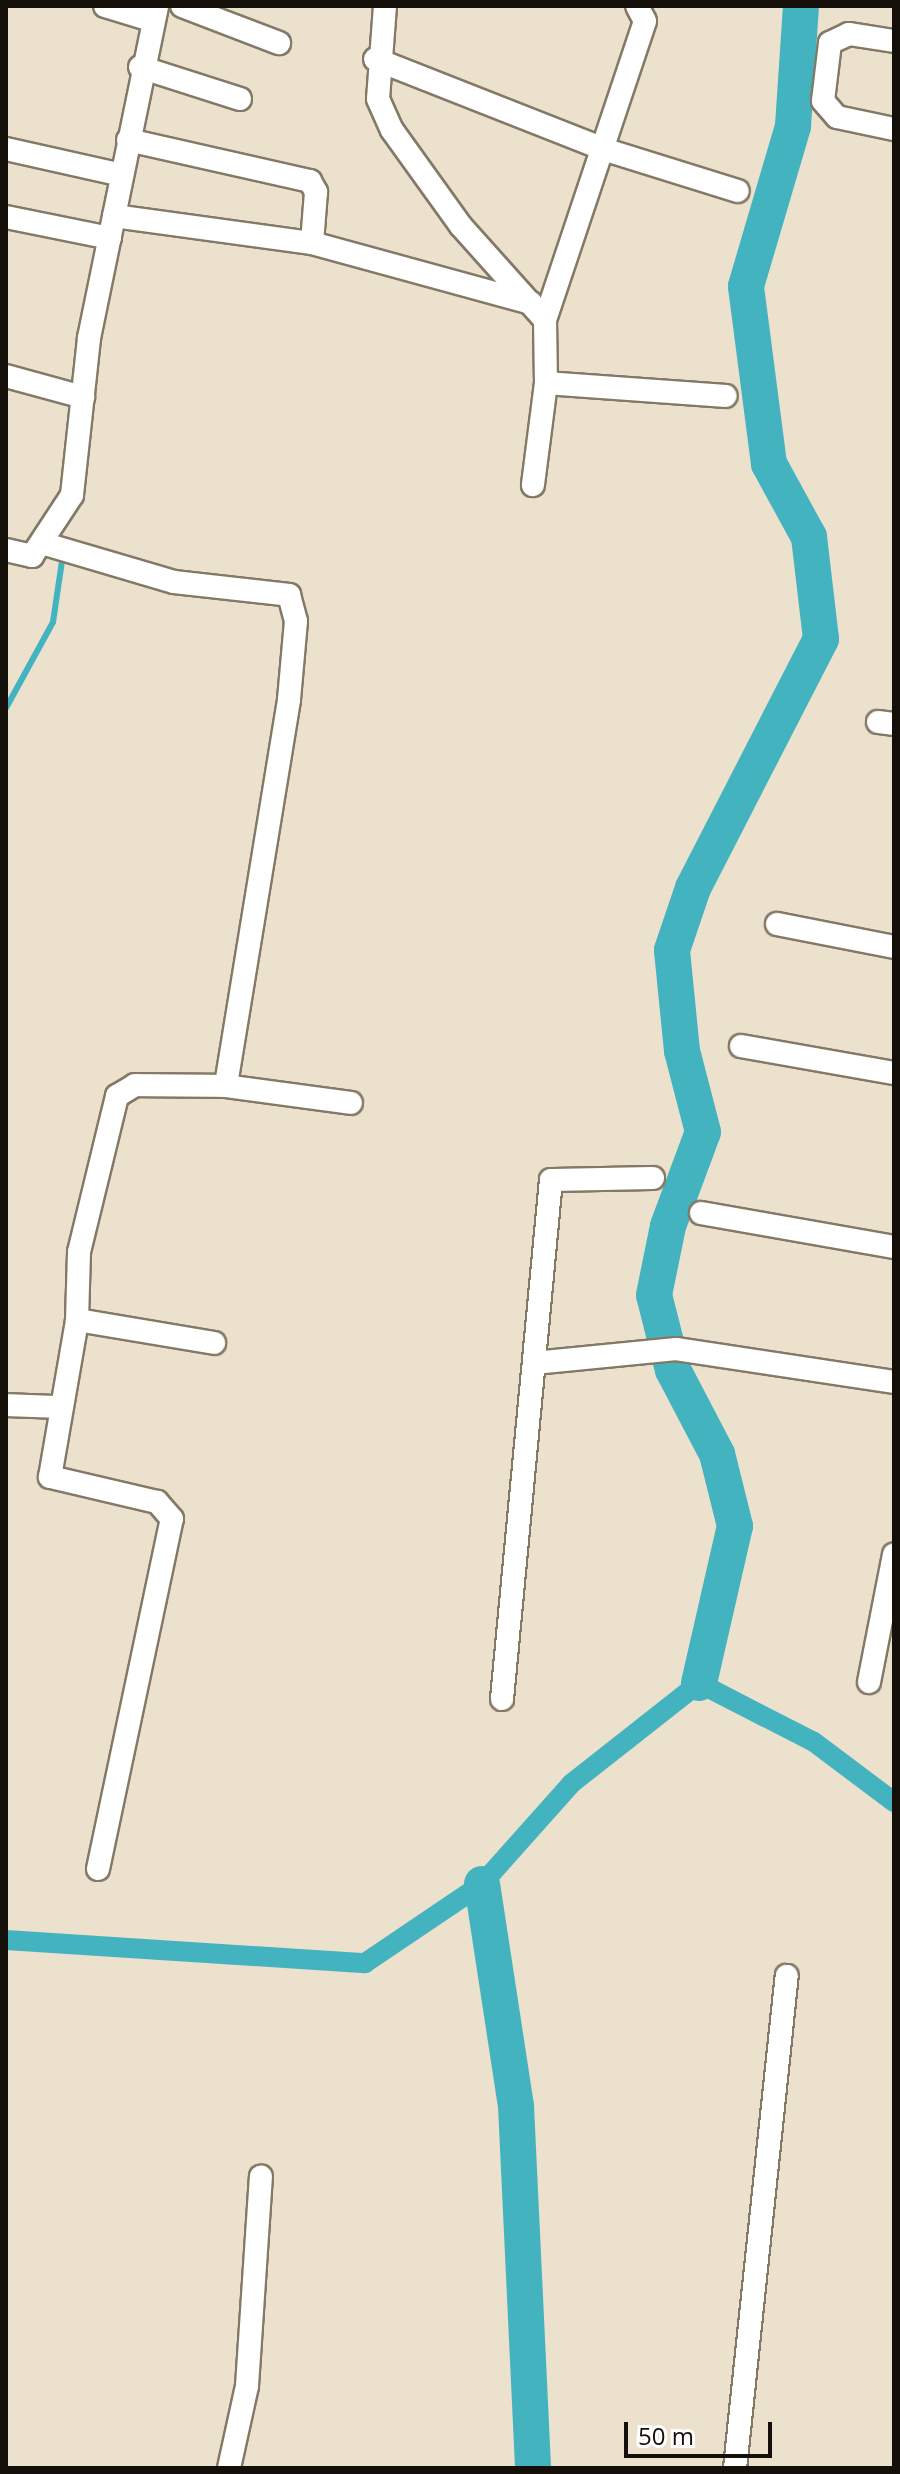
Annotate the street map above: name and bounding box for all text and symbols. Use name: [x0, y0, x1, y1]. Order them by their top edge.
scale bar: [628, 2406, 776, 2456]
text: 50 m: [638, 2419, 694, 2452]

